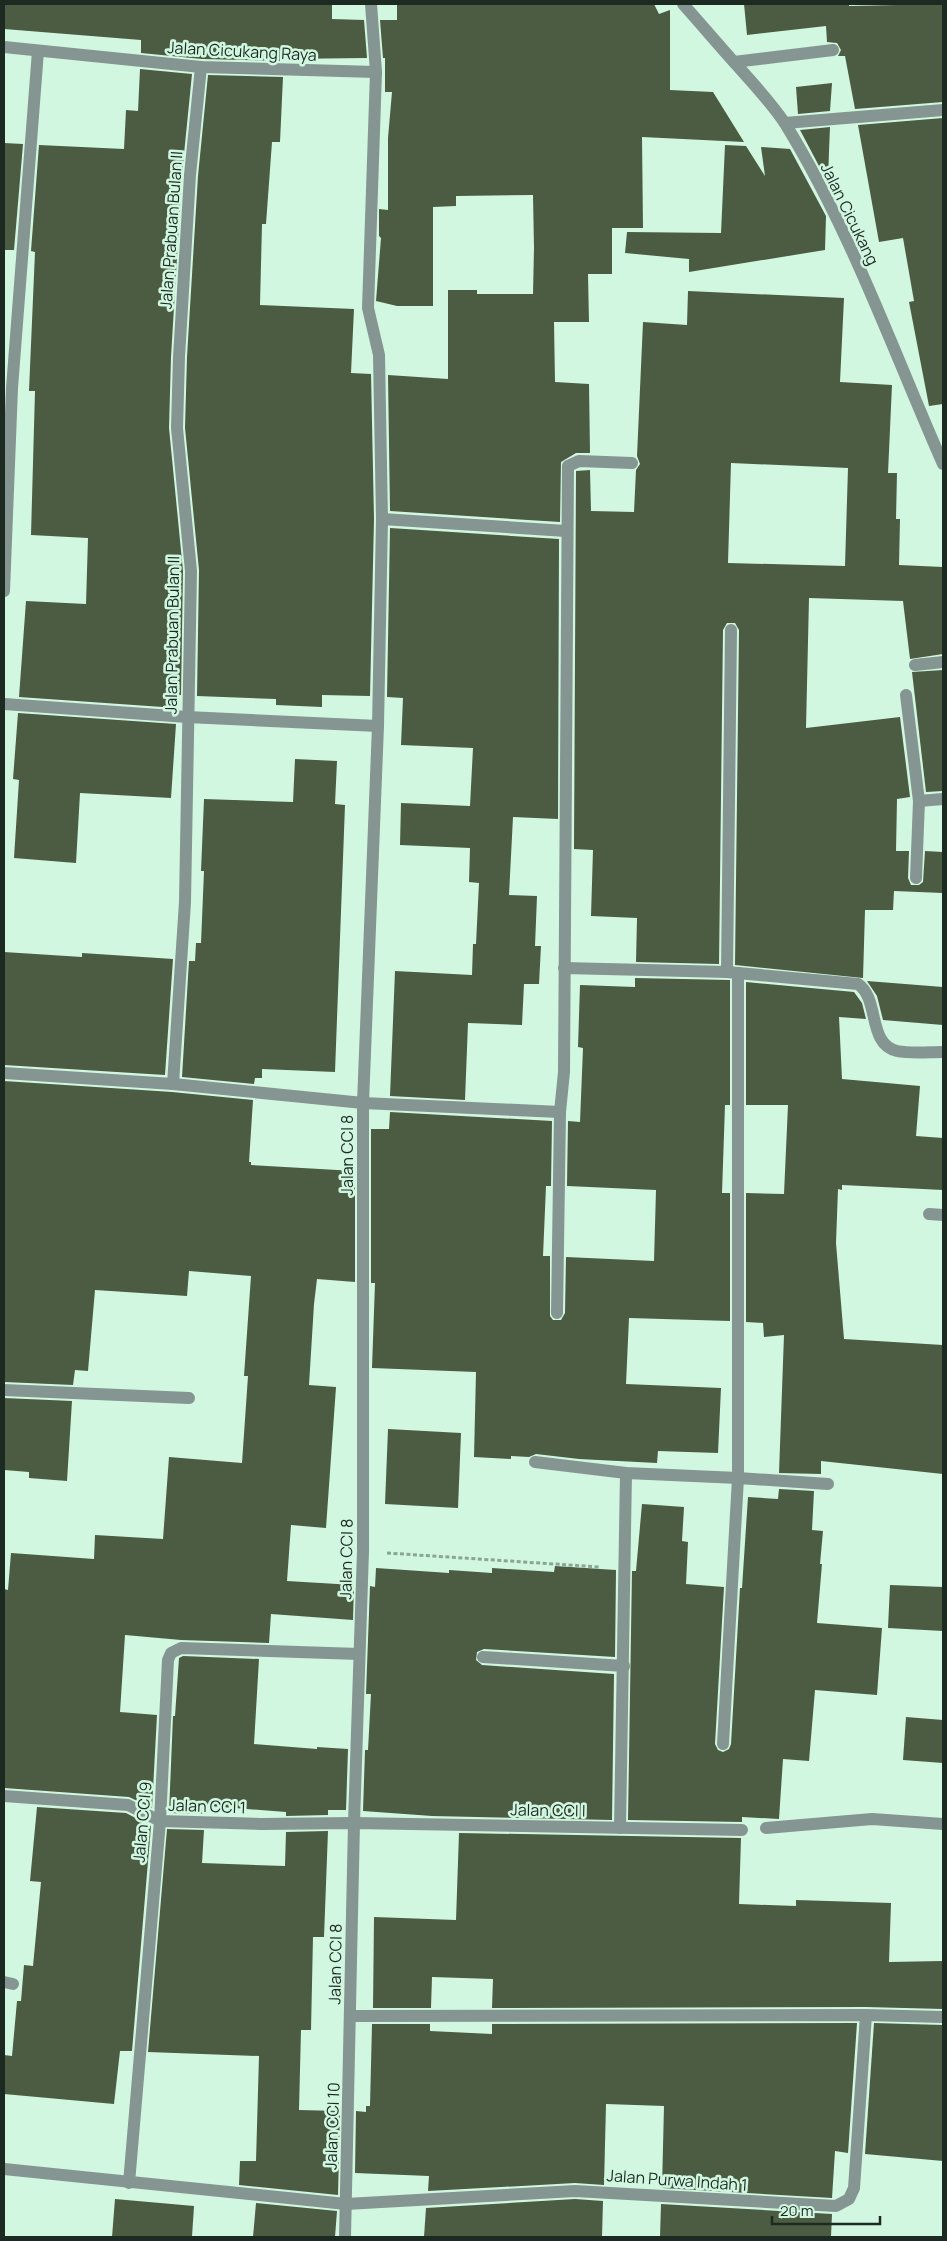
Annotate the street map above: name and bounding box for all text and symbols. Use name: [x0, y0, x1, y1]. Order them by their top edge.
street label: Jalan Cicukang Raya: [167, 36, 317, 66]
street label: Jalan Prabuan Bulan II: [155, 150, 187, 310]
street label: Jalan Cicukang: [816, 159, 884, 269]
street label: Jalan Prabuan Bulan II: [160, 556, 184, 714]
street label: Jalan CCI 8: [336, 1115, 358, 1195]
street label: Jalan CCI 8: [334, 1518, 358, 1600]
street label: Jalan CCI 9: [127, 1780, 157, 1864]
street label: Jalan CCI 1: [168, 1794, 246, 1818]
street label: Jalan CCI I: [510, 1798, 586, 1822]
street label: Jalan CCI 8: [323, 1923, 347, 2005]
street label: Jalan CCI 10: [319, 2082, 345, 2170]
street label: Jalan Purwa Indah 1: [606, 2164, 748, 2196]
scale bar: [772, 2194, 880, 2226]
text: 20 m: [780, 2200, 813, 2221]

